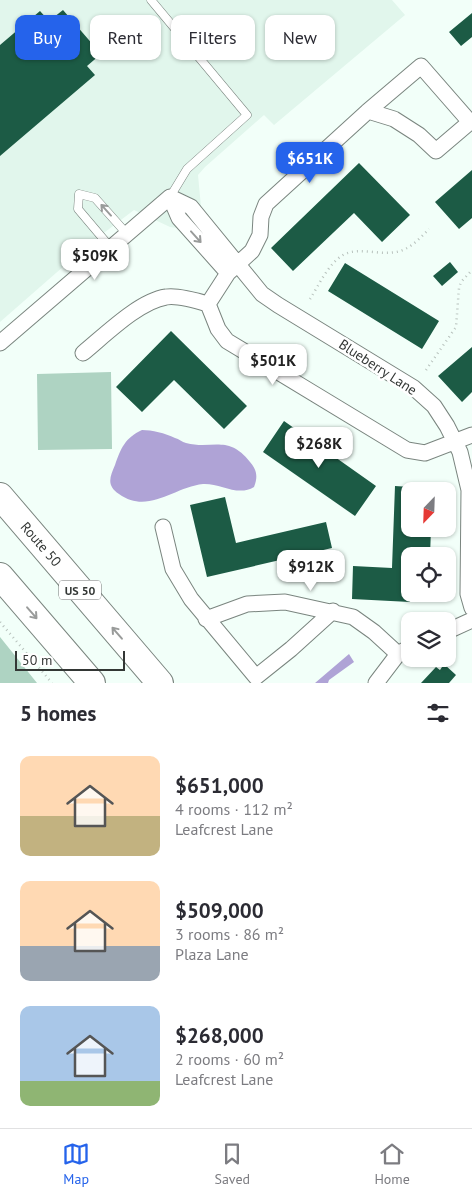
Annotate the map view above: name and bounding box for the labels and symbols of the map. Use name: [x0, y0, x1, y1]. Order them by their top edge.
pin: $651K: [275, 142, 345, 184]
one-way arrow: [101, 204, 112, 217]
one-way arrow: [190, 230, 202, 243]
pin: $509K: [60, 238, 130, 281]
street label: Blueberry Lane: [336, 335, 420, 399]
pin: $501K: [238, 344, 308, 386]
pin: $268K: [284, 426, 354, 469]
north arrow: [401, 482, 456, 538]
street label: Route 50: [17, 518, 66, 570]
pin: $912K: [276, 550, 346, 592]
road number: US 50: [59, 580, 101, 600]
one-way arrow: [26, 607, 37, 620]
one-way arrow: [111, 626, 123, 639]
scale bar: [15, 648, 125, 671]

